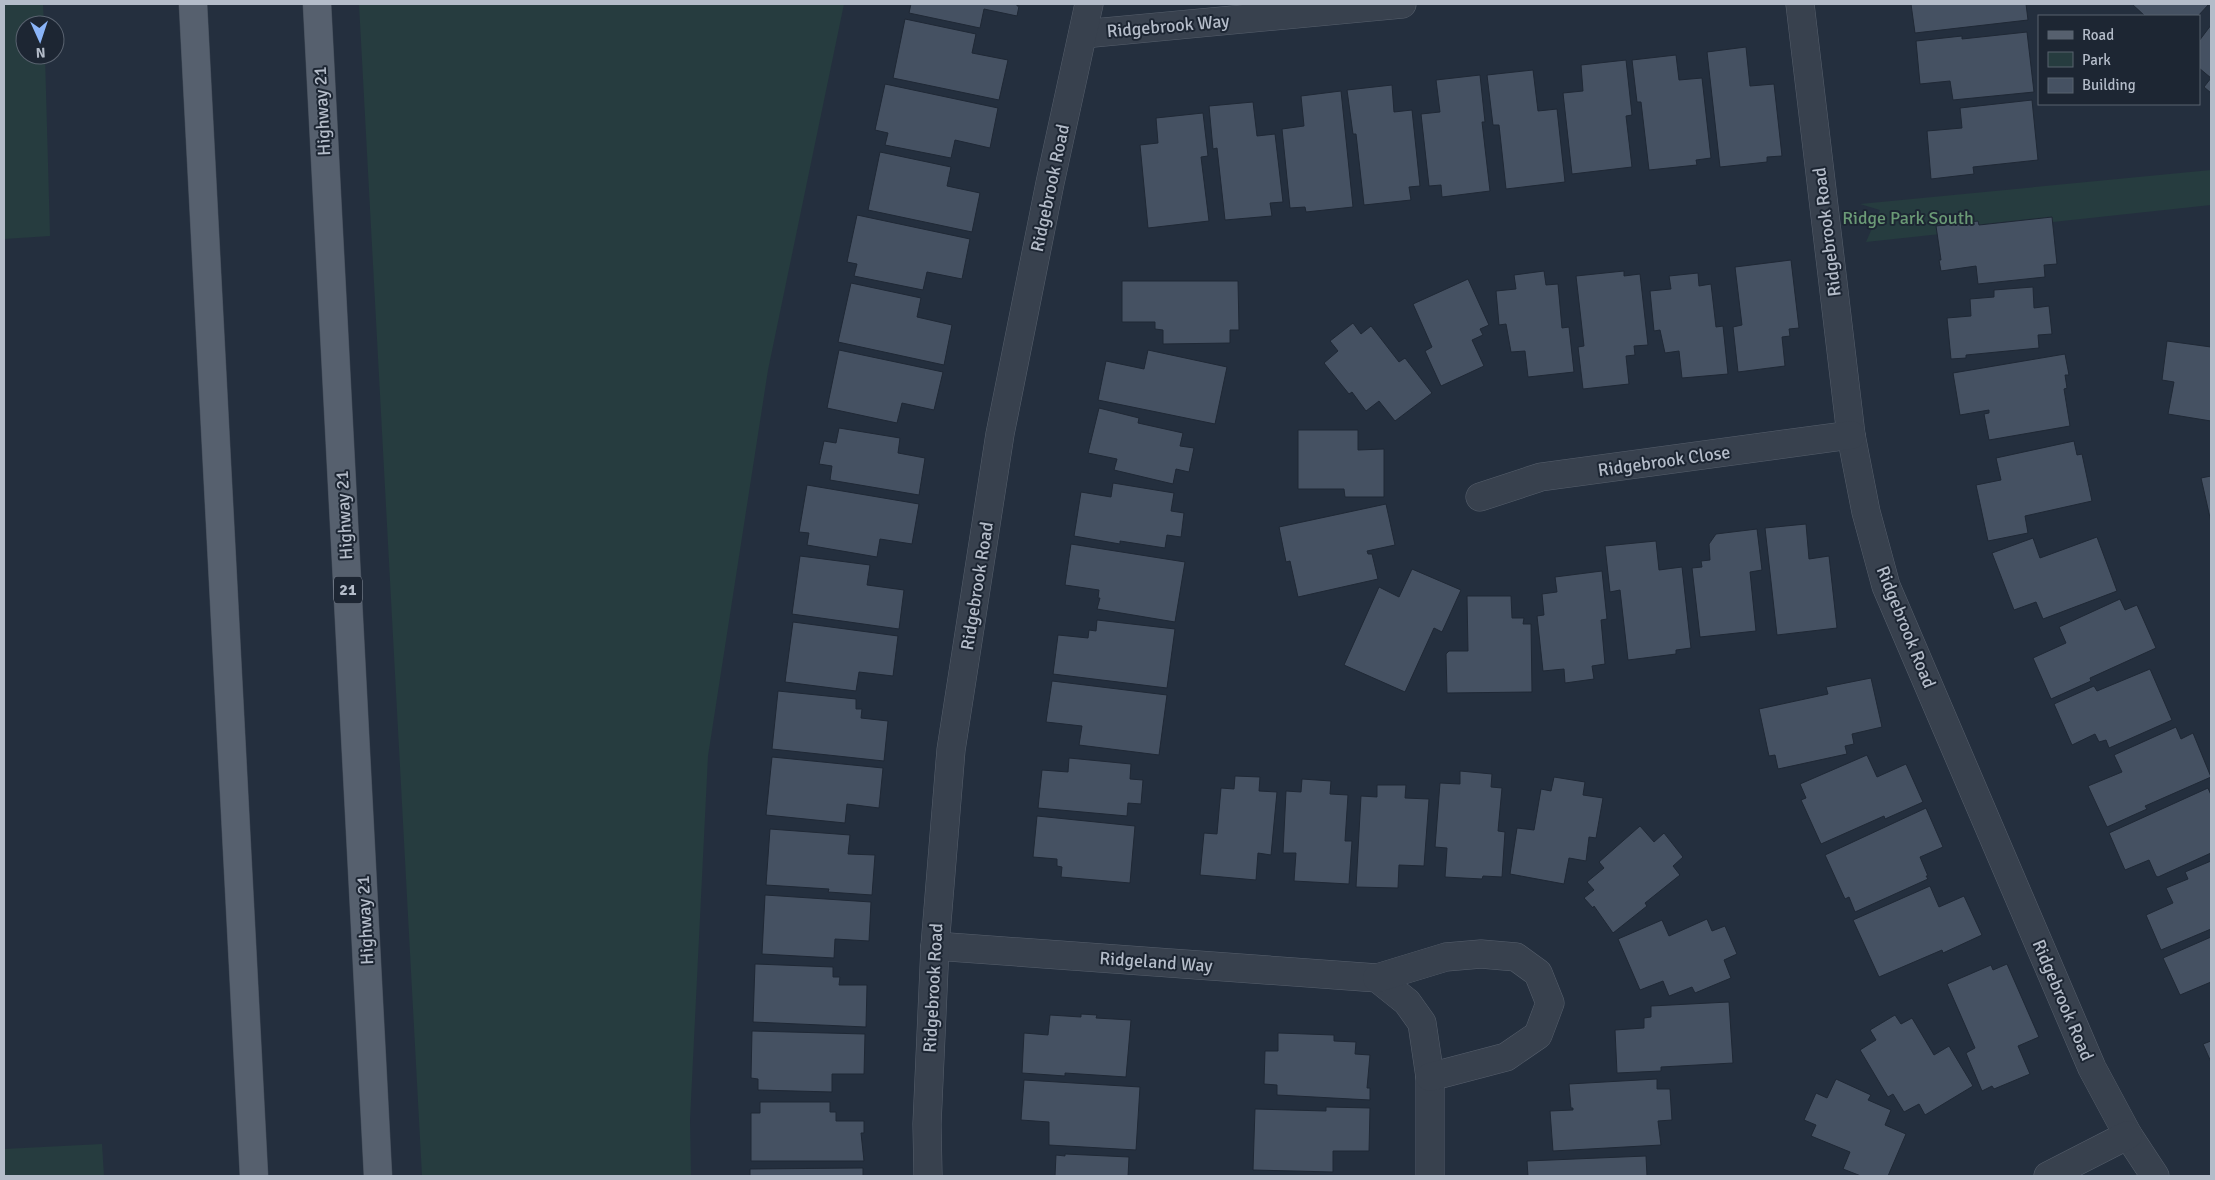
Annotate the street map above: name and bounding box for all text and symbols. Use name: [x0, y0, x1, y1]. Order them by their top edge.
street label: Ridgebrook Way: [1106, 10, 1231, 42]
north arrow: [15, 15, 65, 65]
legend: [2038, 15, 2200, 105]
text: Road: [2082, 26, 2114, 44]
text: N: [35, 44, 46, 61]
text: Park: [2082, 51, 2111, 69]
street label: Highway 21: [309, 66, 335, 156]
text: Building: [2082, 76, 2136, 94]
street label: Ridgebrook Road: [1026, 122, 1074, 254]
street label: Ridgebrook Road: [1808, 166, 1846, 298]
park label: Ridge Park South: [1842, 207, 1974, 229]
street label: Ridgebrook Close: [1596, 441, 1732, 481]
street label: Highway 21: [331, 470, 357, 560]
street label: Ridgebrook Road: [956, 520, 998, 652]
street label: Ridgebrook Road: [1871, 563, 1941, 691]
road number: 21: [334, 576, 362, 604]
street label: Highway 21: [352, 875, 378, 965]
street label: Ridgebrook Road: [919, 923, 947, 1053]
street label: Ridgebrook Road: [2028, 936, 2098, 1064]
street label: Ridgeland Way: [1099, 947, 1214, 977]

